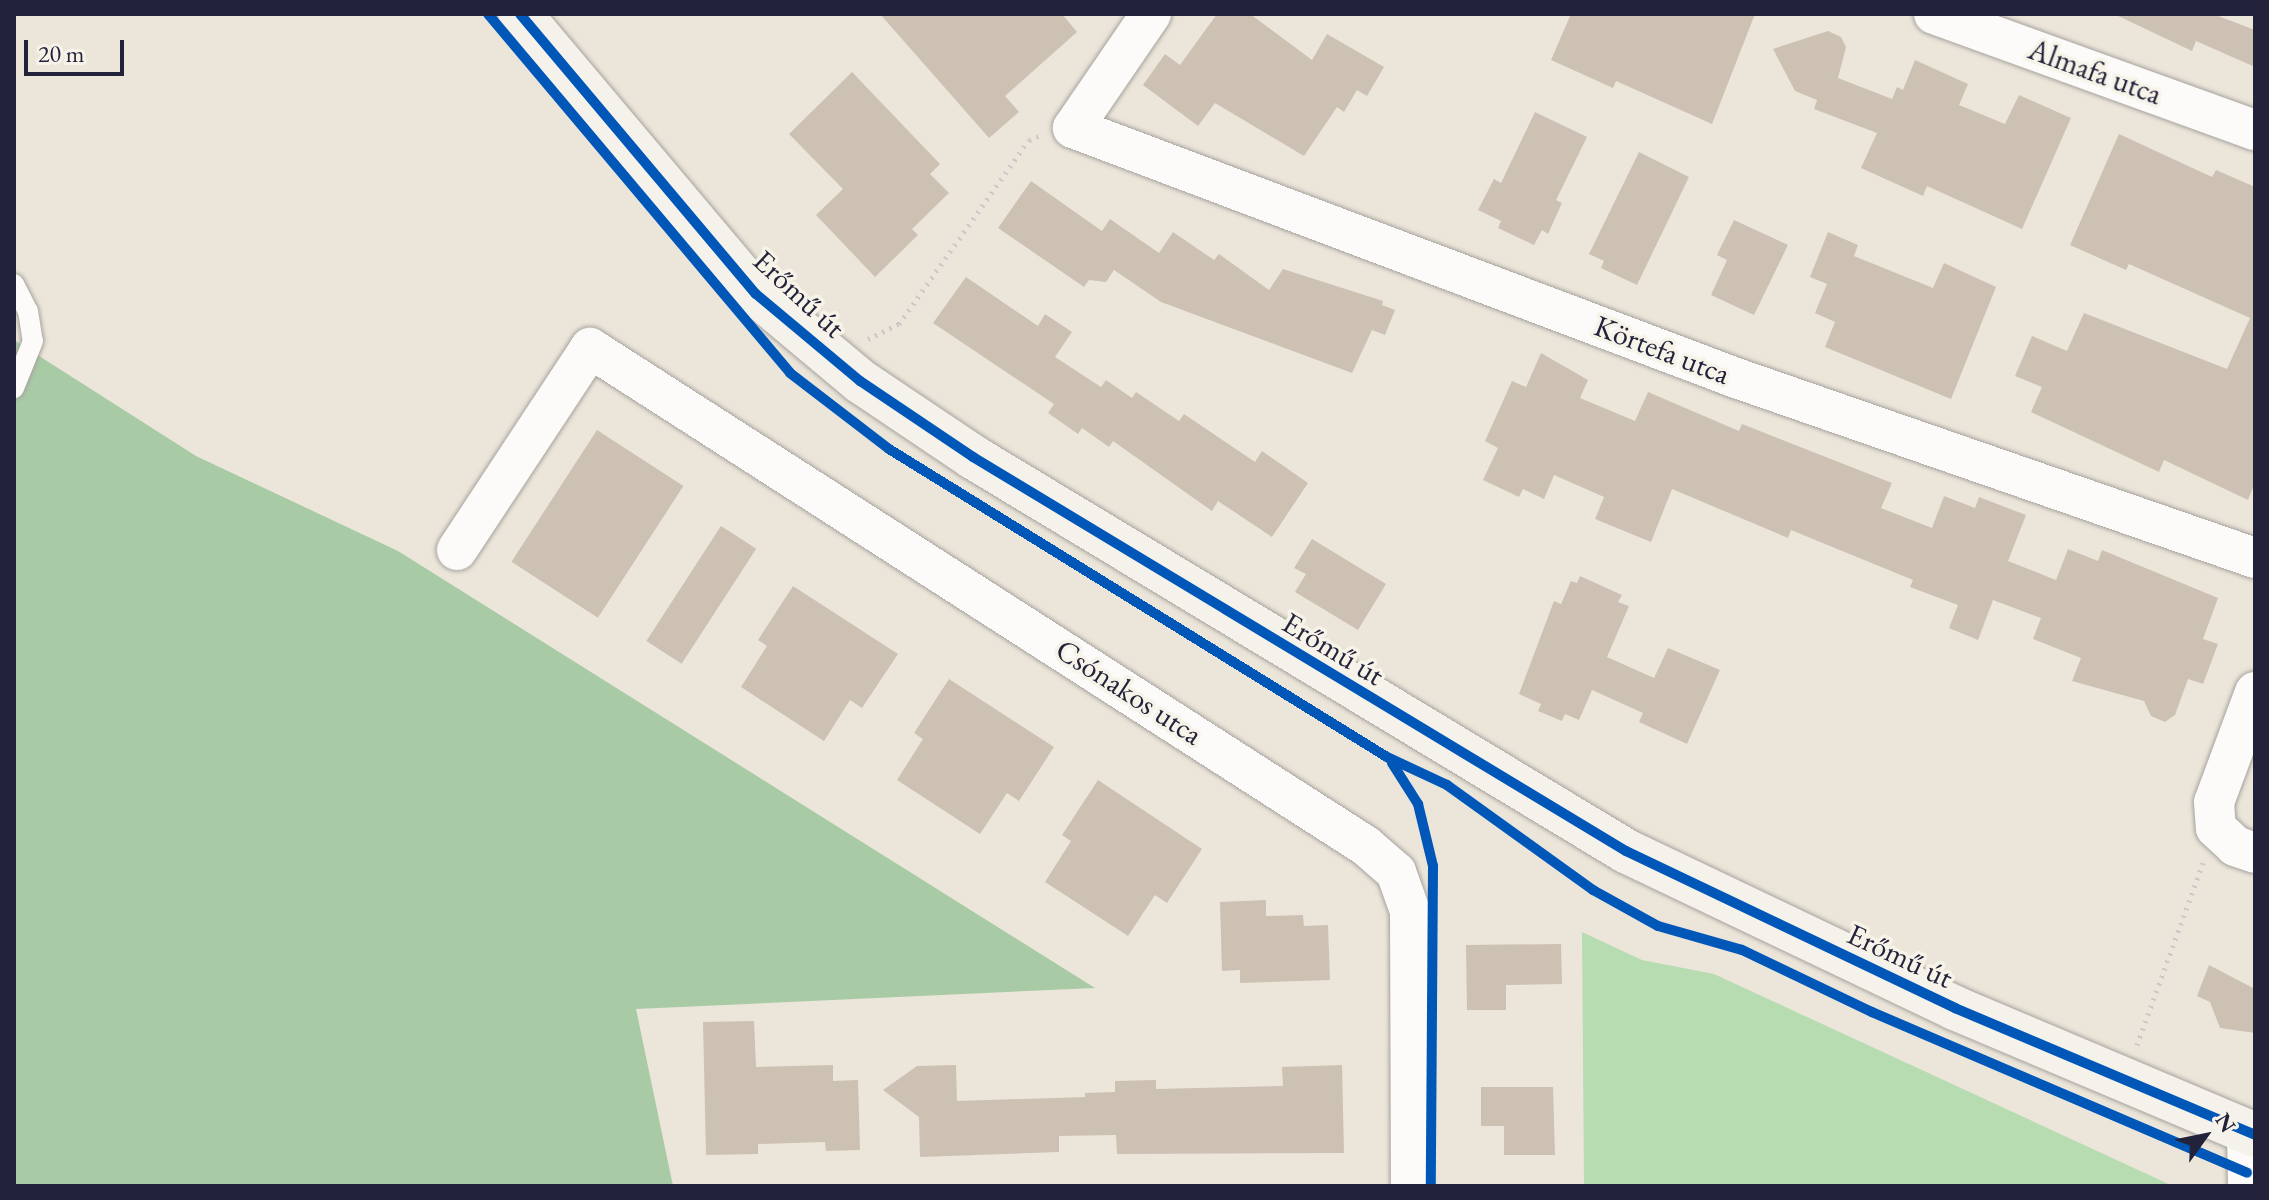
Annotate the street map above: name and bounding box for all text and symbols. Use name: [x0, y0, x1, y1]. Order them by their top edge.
scale bar: [28, 24, 128, 74]
street label: Almafa utca: [2024, 31, 2166, 113]
text: 20 m: [38, 38, 85, 69]
street label: Erőmű út: [746, 243, 852, 345]
street label: Körtefa utca: [1589, 308, 1735, 392]
street label: Erőmű út: [1276, 605, 1390, 693]
street label: Csónakos utca: [1049, 631, 1209, 753]
street label: Erőmű út: [1842, 916, 1958, 996]
north arrow: [2165, 1096, 2245, 1176]
text: N: [2209, 1107, 2243, 1138]

